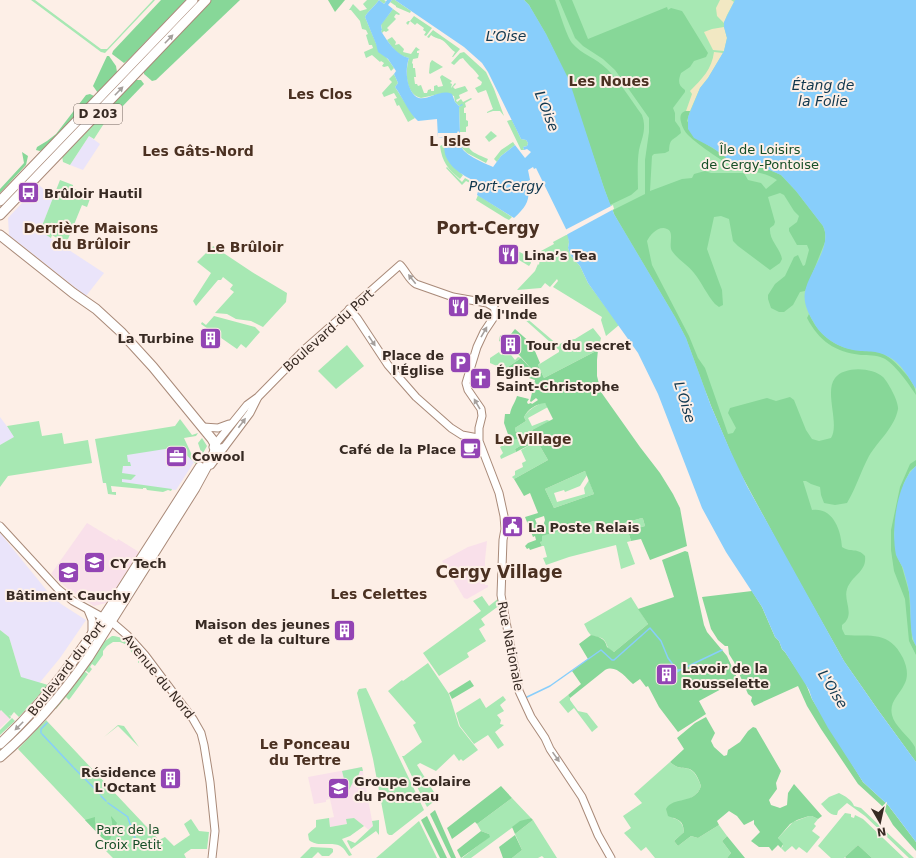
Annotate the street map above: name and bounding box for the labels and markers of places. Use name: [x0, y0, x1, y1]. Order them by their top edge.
bus stop icon: Brûloir Hautil: [16, 180, 42, 206]
place label: Brûloir Hautil: [44, 186, 142, 201]
restaurant icon: Lina’s Tea: [495, 242, 521, 268]
place label: Lina’s Tea: [524, 248, 597, 263]
place label: Merveilles de l'Inde: [474, 292, 550, 322]
restaurant icon: Merveilles de l'Inde: [446, 293, 472, 319]
building icon: La Turbine: [197, 325, 223, 351]
place label: La Turbine: [117, 331, 194, 346]
building icon: Tour du secret: [498, 332, 524, 358]
place label: Tour du secret: [526, 338, 631, 353]
place label: Place de l'Église: [382, 348, 444, 378]
parking icon: Place de l'Église: [447, 349, 473, 375]
place label: Église Saint-Christophe: [496, 364, 620, 394]
church icon: Église Saint-Christophe: [467, 365, 493, 391]
cafe icon: Café de la Place: [458, 436, 484, 462]
place label: Café de la Place: [339, 442, 456, 457]
office icon: Cowool: [164, 443, 190, 469]
place label: Cowool: [192, 449, 245, 464]
public building icon: La Poste Relais: [499, 514, 525, 540]
place label: La Poste Relais: [528, 520, 640, 535]
school or university icon: CY Tech: [82, 550, 108, 576]
place label: CY Tech: [110, 556, 166, 571]
school or university icon: Bâtiment Cauchy: [55, 560, 81, 586]
place label: Bâtiment Cauchy: [6, 588, 131, 603]
place label: Maison des jeunes et de la culture: [195, 617, 330, 647]
building icon: Maison des jeunes et de la culture: [332, 618, 358, 644]
place label: Lavoir de la Rousselette: [682, 661, 769, 691]
building icon: Lavoir de la Rousselette: [654, 662, 680, 688]
place label: Résidence L'Octant: [81, 765, 156, 795]
building icon: Résidence L'Octant: [158, 766, 184, 792]
place label: Groupe Scolaire du Ponceau: [354, 774, 471, 804]
school or university icon: Groupe Scolaire du Ponceau: [325, 775, 351, 801]

